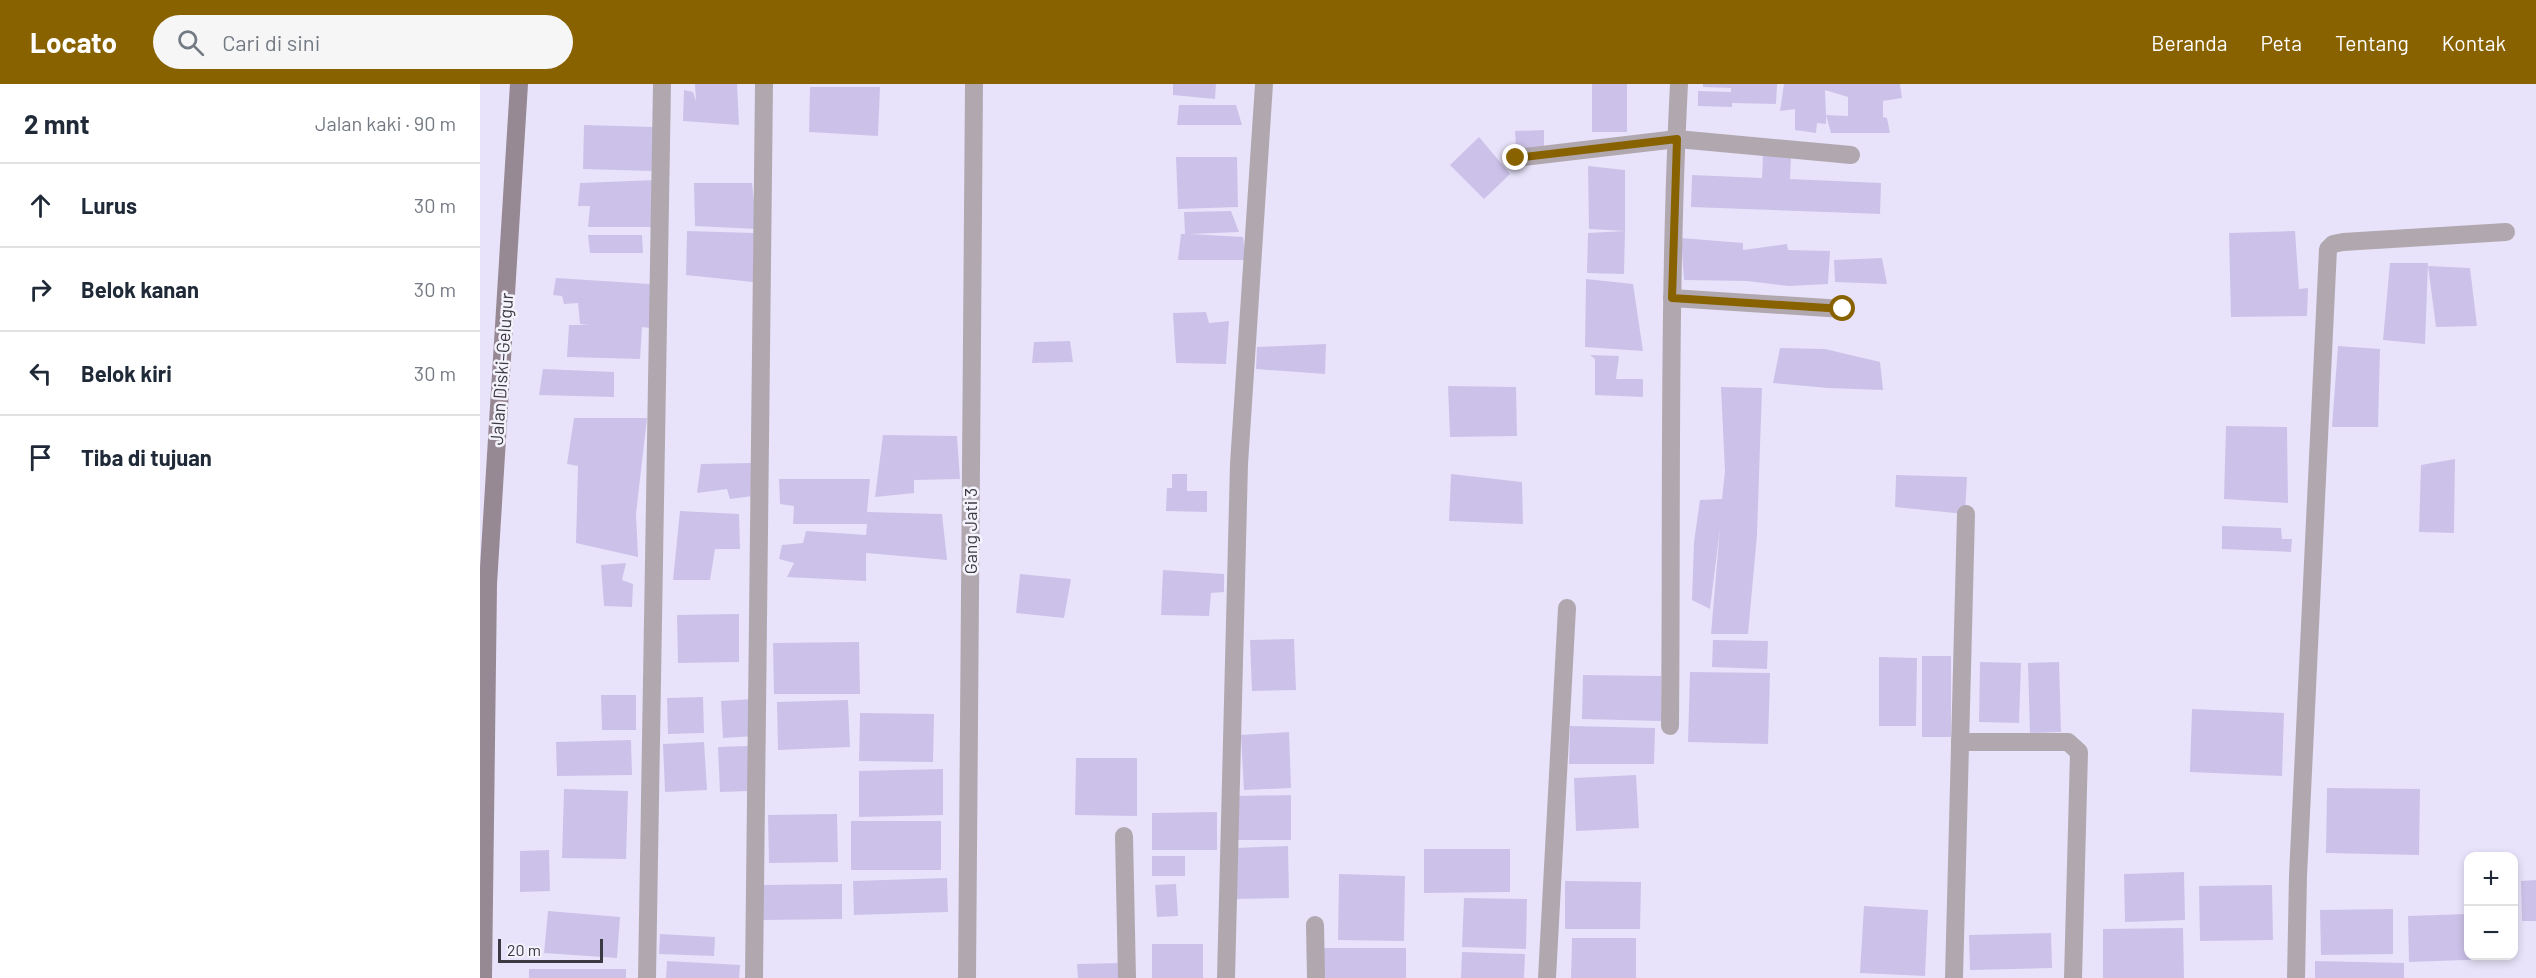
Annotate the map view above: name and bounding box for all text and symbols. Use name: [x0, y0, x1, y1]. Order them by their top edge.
search box: [153, 15, 573, 69]
text: Locato: [30, 25, 117, 59]
icon: search: [174, 26, 207, 59]
text: Cari di sini: [222, 29, 320, 55]
text: Beranda: [2151, 30, 2227, 55]
text: Peta: [2260, 30, 2302, 55]
text: Tentang: [2335, 30, 2409, 55]
text: Kontak: [2442, 30, 2506, 55]
text: 2 mnt: [24, 108, 90, 139]
text: Jalan kaki · 90 m: [315, 111, 456, 135]
route end: [1502, 144, 1528, 170]
icon: ahead: [24, 189, 57, 222]
text: Lurus: [81, 192, 137, 218]
text: 30 m: [414, 193, 456, 217]
icon: right: [24, 273, 57, 306]
text: Belok kanan: [81, 276, 199, 302]
text: 30 m: [414, 277, 456, 301]
street label: Jalan Diski–Gelugur: [485, 292, 517, 446]
route start: [1829, 295, 1855, 321]
icon: left: [24, 357, 57, 390]
text: Belok kiri: [81, 360, 172, 386]
text: 30 m: [414, 361, 456, 385]
icon: arrive: [24, 441, 57, 474]
text: Tiba di tujuan: [81, 444, 212, 470]
street label: Gang Jati 3: [959, 488, 981, 574]
map controls: [2464, 852, 2518, 960]
button: +: [2464, 852, 2518, 906]
button: −: [2464, 906, 2518, 960]
scale bar: [498, 936, 603, 964]
text: 20 m: [507, 940, 541, 959]

